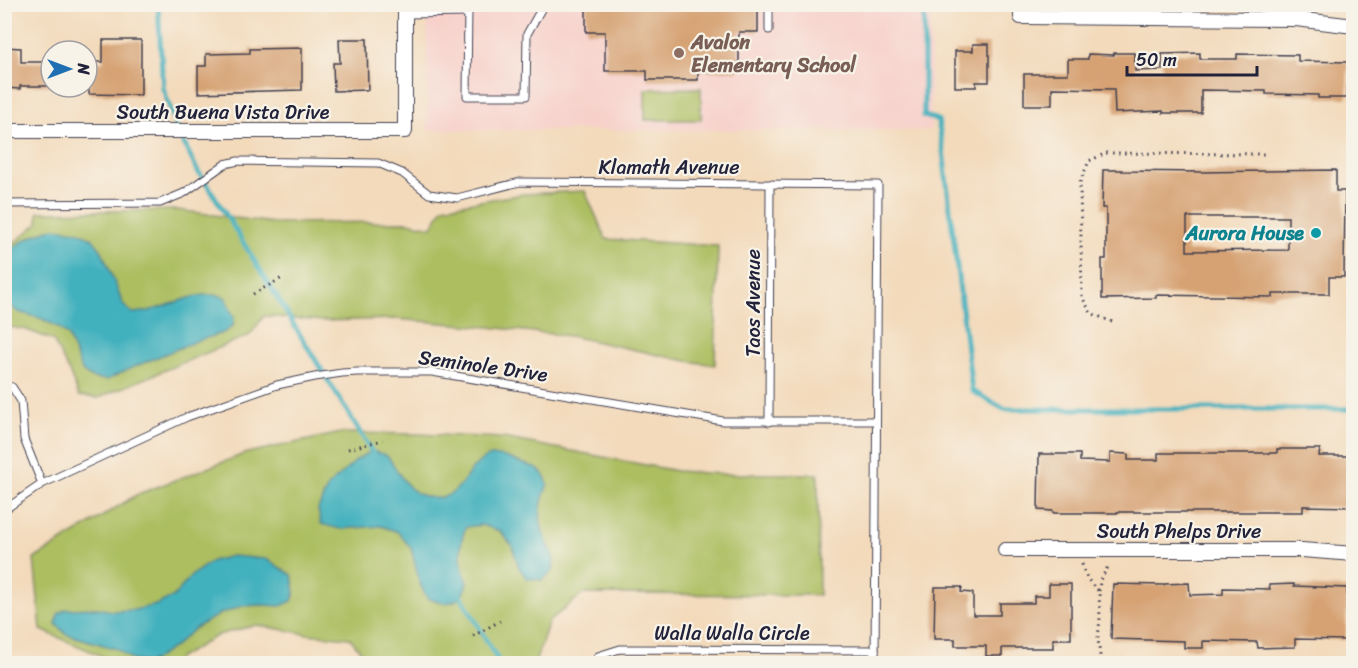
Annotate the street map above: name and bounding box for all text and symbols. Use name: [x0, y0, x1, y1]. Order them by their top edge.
place label: Avalon Elementary School: [690, 25, 857, 83]
north arrow: [39, 39, 99, 99]
scale bar: [1127, 39, 1258, 77]
text: 50 m: [1136, 44, 1177, 76]
marker: Avalon Elementary School: [672, 46, 686, 60]
text: N: [69, 62, 98, 75]
street label: South Buena Vista Drive: [117, 95, 330, 130]
street label: Klamath Avenue: [599, 150, 739, 185]
place label: Aurora House: [1184, 216, 1304, 251]
marker: Aurora House: [1309, 226, 1323, 240]
street label: Taos Avenue: [736, 249, 771, 357]
street label: Seminole Drive: [416, 340, 550, 392]
street label: South Phelps Drive: [1097, 514, 1261, 549]
street label: Walla Walla Circle: [654, 616, 810, 651]

